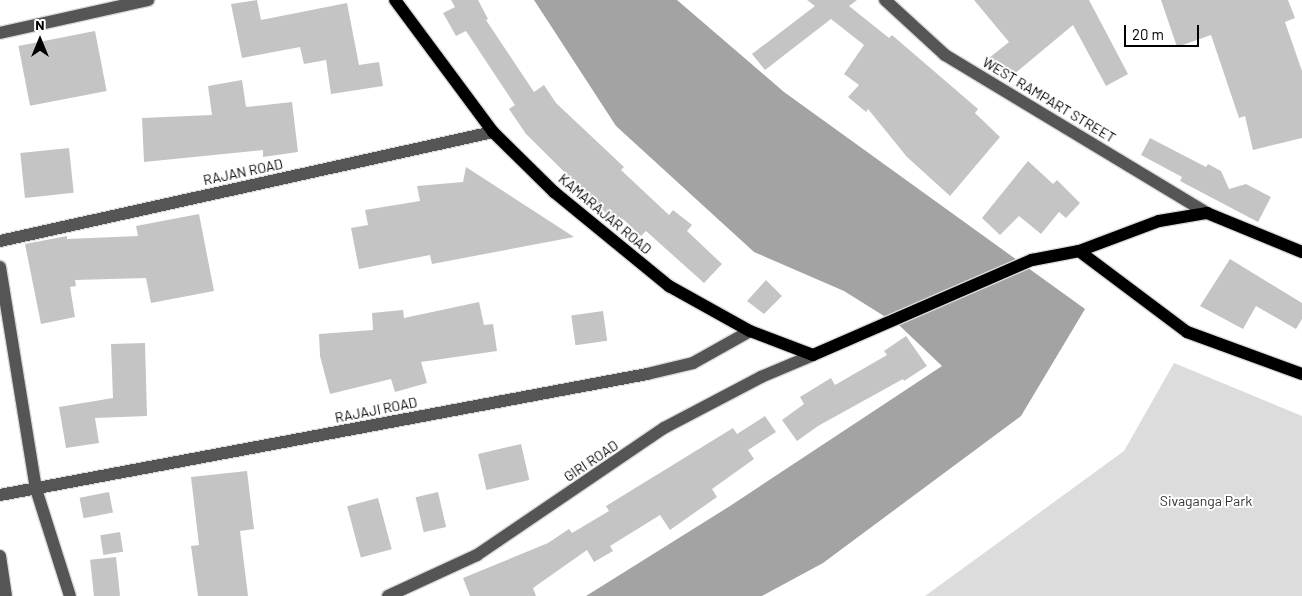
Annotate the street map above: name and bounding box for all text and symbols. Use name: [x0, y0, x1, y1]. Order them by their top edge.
north arrow: [15, 15, 65, 65]
scale bar: [1127, 15, 1202, 47]
text: N: [35, 16, 45, 33]
text: 20 m: [1132, 25, 1164, 43]
street label: WEST RAMPART STREET: [980, 54, 1118, 146]
street label: RAJAN ROAD: [202, 155, 284, 189]
street label: KAMARAJAR ROAD: [555, 170, 655, 258]
street label: RAJAJI ROAD: [333, 394, 419, 426]
street label: GIRI ROAD: [561, 437, 621, 485]
park label: Sivaganga Park: [1160, 493, 1252, 509]

